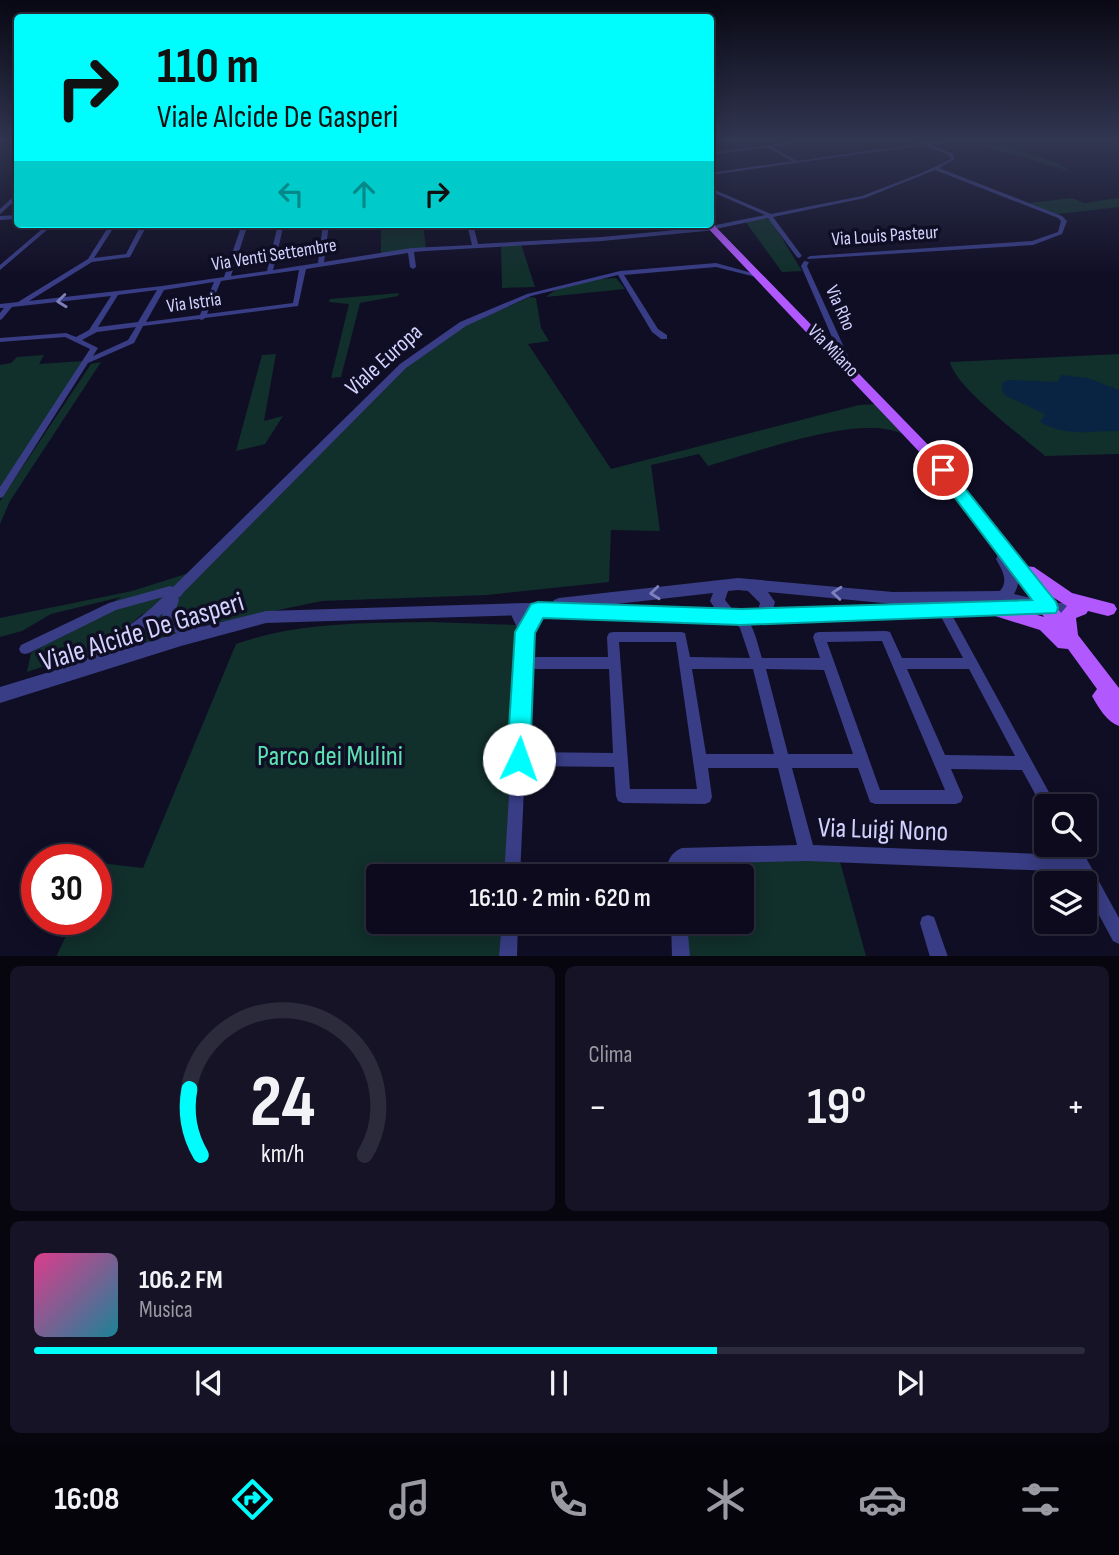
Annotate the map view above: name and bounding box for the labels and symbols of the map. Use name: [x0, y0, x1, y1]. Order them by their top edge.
street label: Via Louis Pasteur: [831, 221, 940, 251]
street label: Via Venti Settembre: [210, 234, 338, 276]
street label: Via Rho: [820, 282, 860, 334]
street label: Via Istria: [165, 288, 223, 318]
one-way arrow: [57, 293, 68, 308]
street label: Viale Europa: [340, 318, 428, 402]
street label: Via Milano: [802, 320, 864, 382]
pin: [913, 440, 973, 500]
street label: Viale Alcide De Gasperi: [36, 585, 248, 679]
one-way arrow: [649, 585, 661, 600]
one-way arrow: [831, 586, 842, 601]
position arrow: [482, 722, 556, 796]
park label: Parco dei Mulini: [257, 740, 403, 773]
street label: Via Luigi Nono: [817, 811, 949, 849]
speed limit sign: 30: [21, 844, 112, 935]

